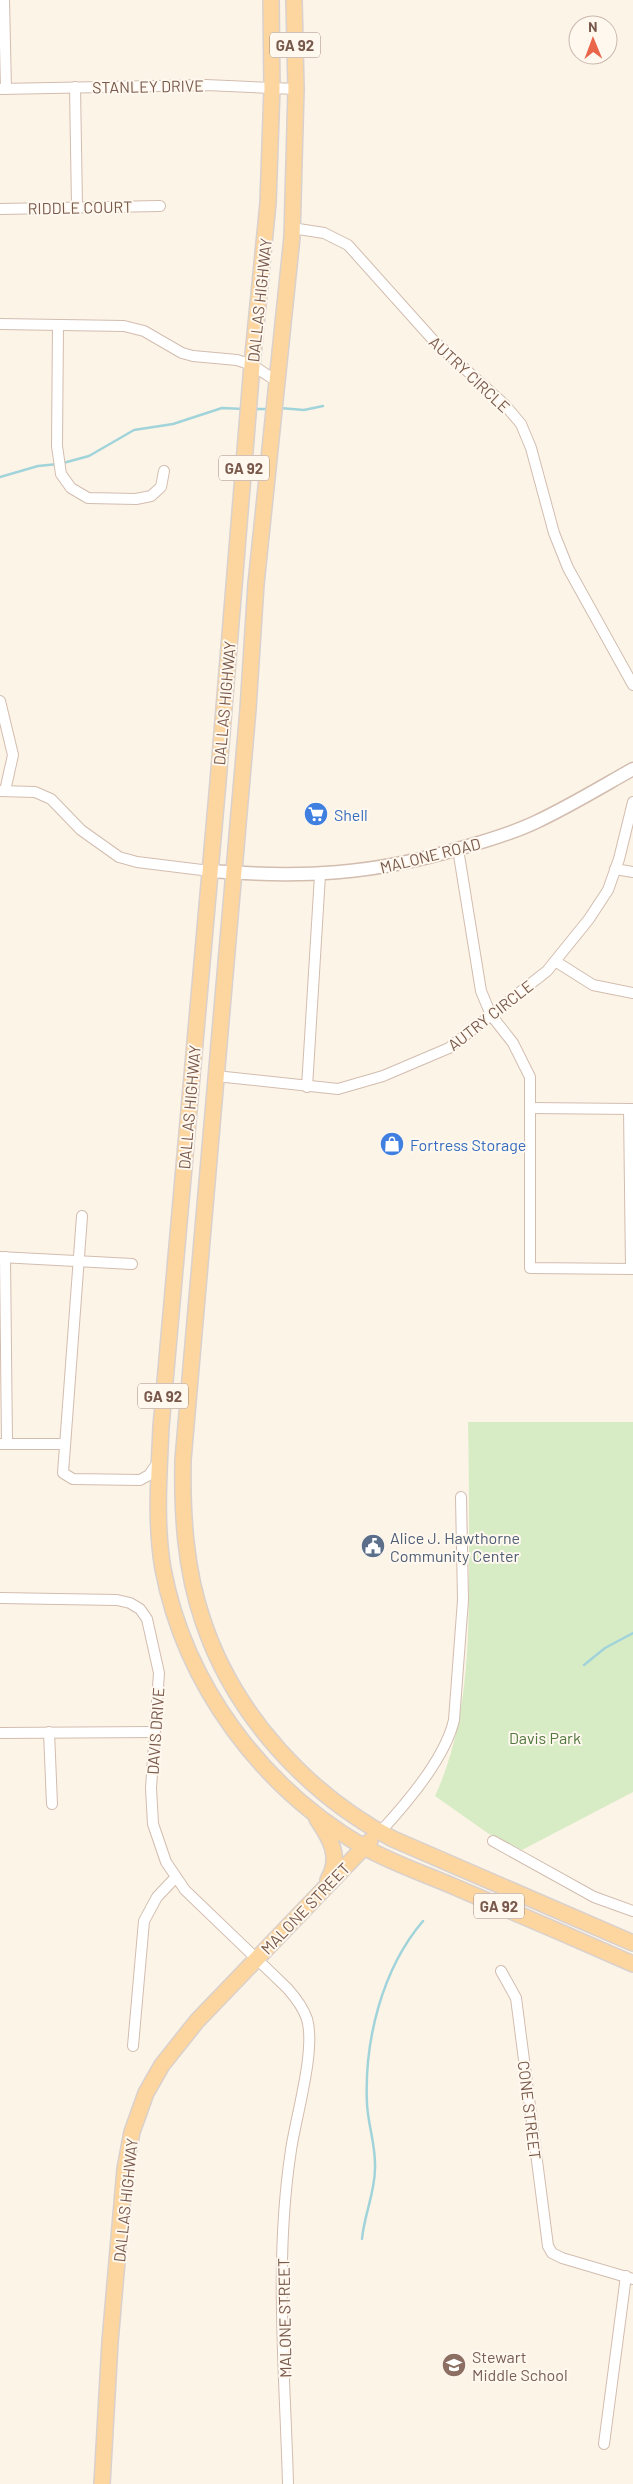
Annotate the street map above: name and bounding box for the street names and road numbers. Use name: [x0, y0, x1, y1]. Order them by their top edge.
road number: GA 92: [270, 32, 320, 58]
street label: STANLEY DRIVE: [92, 76, 204, 96]
street label: RIDDLE COURT: [28, 197, 132, 217]
street label: DALLAS HIGHWAY: [243, 237, 275, 363]
street label: AUTRY CIRCLE: [426, 332, 514, 416]
road number: GA 92: [219, 456, 269, 480]
street label: DALLAS HIGHWAY: [209, 640, 239, 766]
street label: MALONE ROAD: [378, 833, 482, 877]
street label: AUTRY CIRCLE: [444, 976, 536, 1054]
street label: DALLAS HIGHWAY: [174, 1044, 204, 1170]
road number: GA 92: [138, 1384, 188, 1408]
street label: DAVIS DRIVE: [142, 1687, 168, 1775]
street label: MALONE STREET: [256, 1858, 354, 1958]
road number: GA 92: [474, 1894, 524, 1918]
street label: CONE STREET: [515, 2059, 545, 2161]
street label: DALLAS HIGHWAY: [109, 2137, 141, 2263]
street label: MALONE STREET: [273, 2258, 295, 2378]

